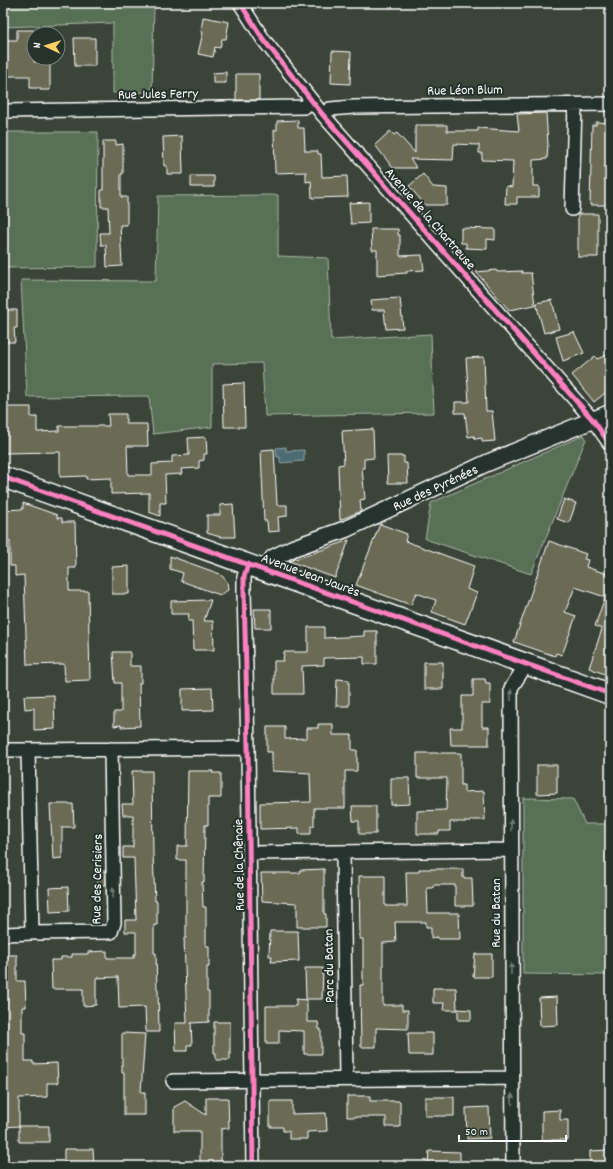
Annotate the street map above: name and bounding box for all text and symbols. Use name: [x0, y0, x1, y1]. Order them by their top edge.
north arrow: [26, 26, 66, 66]
text: N: [30, 42, 46, 49]
street label: Rue Léon Blum: [427, 80, 503, 102]
street label: Rue Jules Ferry: [118, 84, 199, 106]
street label: Avenue de la Chartreuse: [379, 164, 480, 275]
street label: Rue des Pyrénées: [390, 460, 482, 517]
street label: Avenue Jean Jaurès: [258, 549, 363, 603]
one-way arrow: [508, 688, 514, 701]
one-way arrow: [508, 818, 514, 831]
street label: Rue de la Chênaie: [229, 819, 251, 911]
street label: Rue des Cerisiers: [87, 833, 109, 924]
street label: Rue du Batan: [487, 878, 507, 948]
one-way arrow: [110, 887, 117, 899]
street label: Parc du Batan: [319, 929, 341, 1003]
one-way arrow: [508, 962, 514, 975]
one-way arrow: [509, 1092, 515, 1105]
scale bar: [459, 1117, 566, 1143]
text: 50 m: [465, 1124, 488, 1141]

